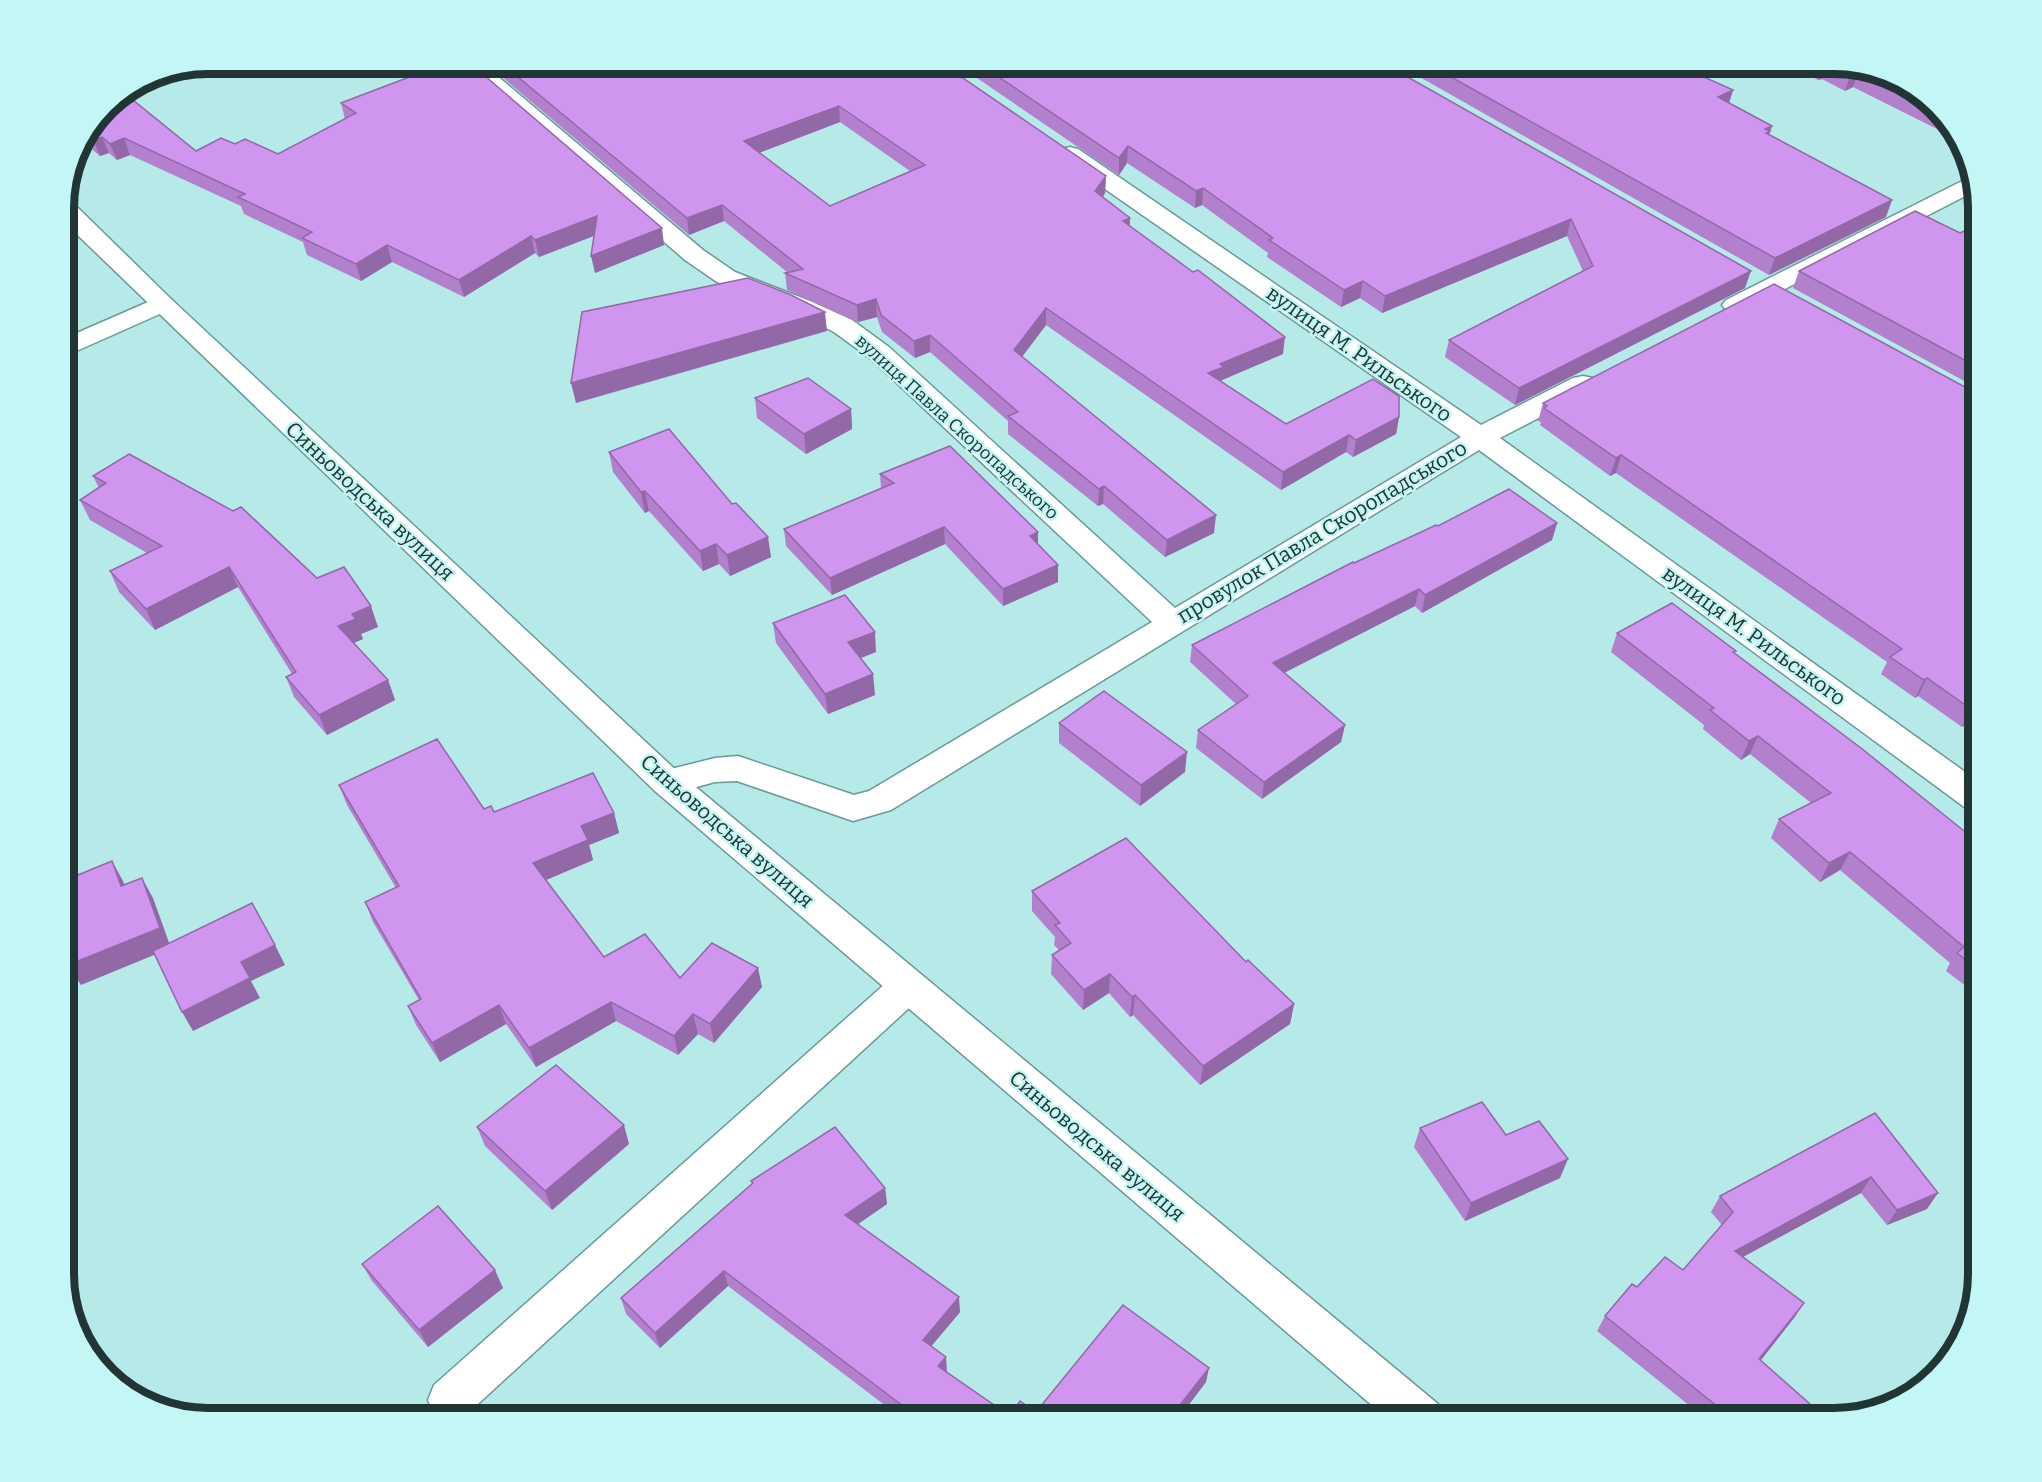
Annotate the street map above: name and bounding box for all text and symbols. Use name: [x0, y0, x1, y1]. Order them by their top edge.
street label: вулиця М. Рильського: [1261, 280, 1457, 428]
street label: вулиця Павла Скоропадського: [851, 330, 1063, 524]
street label: Синьоводська вулиця: [280, 416, 460, 586]
street label: провулок Павла Скоропадського: [1172, 435, 1472, 629]
street label: вулиця М. Рильського: [1657, 561, 1851, 711]
street label: Синьоводська вулиця: [635, 749, 819, 913]
street label: Синьоводська вулиця: [1004, 1065, 1190, 1227]

